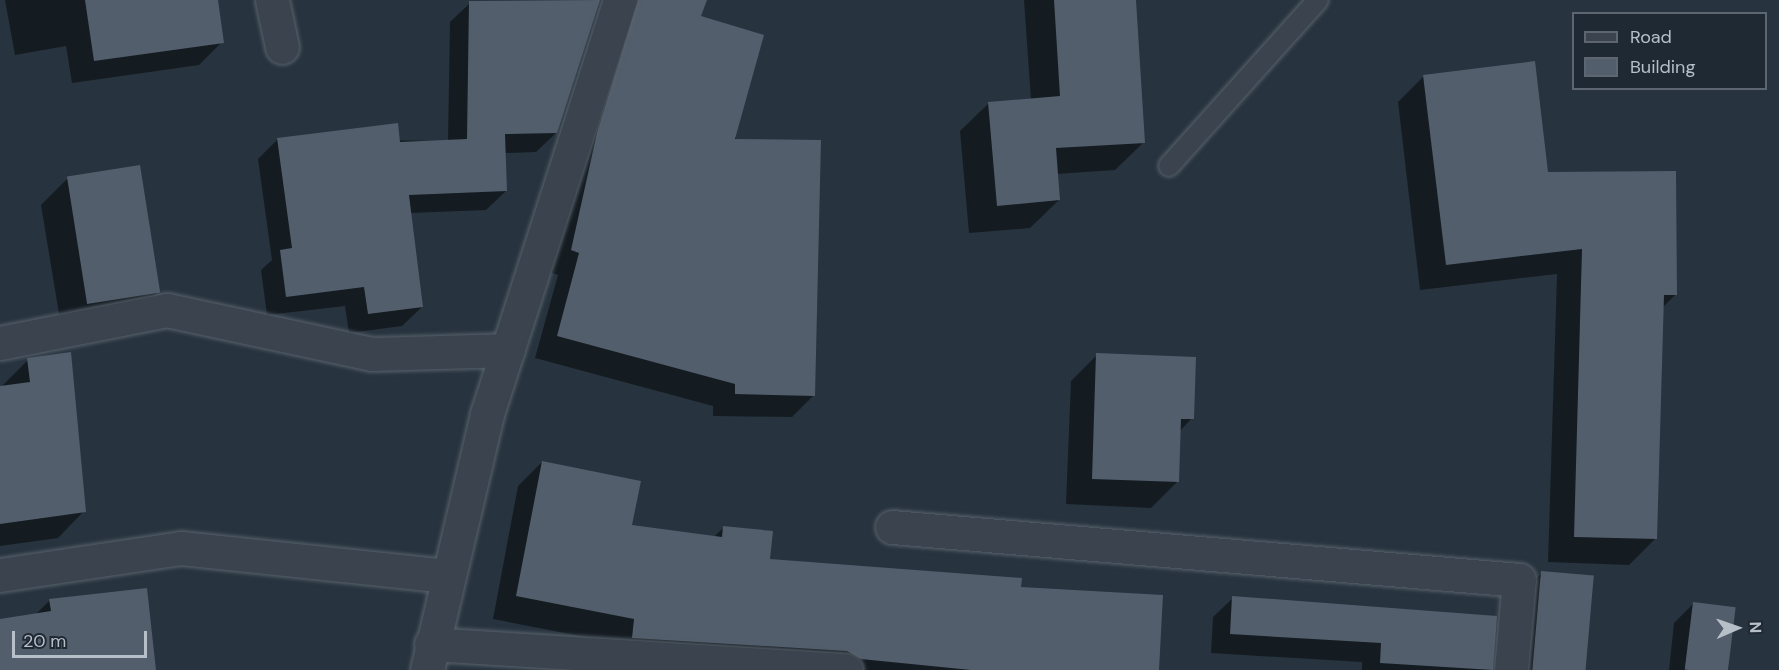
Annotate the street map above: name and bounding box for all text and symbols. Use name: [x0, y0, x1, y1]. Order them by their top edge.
legend: [1572, 12, 1767, 90]
text: Road: [1630, 25, 1672, 49]
text: Building: [1630, 55, 1695, 79]
north arrow: [1707, 598, 1767, 658]
scale bar: [15, 619, 150, 657]
text: N: [1745, 621, 1766, 634]
text: 20 m: [23, 629, 66, 653]

